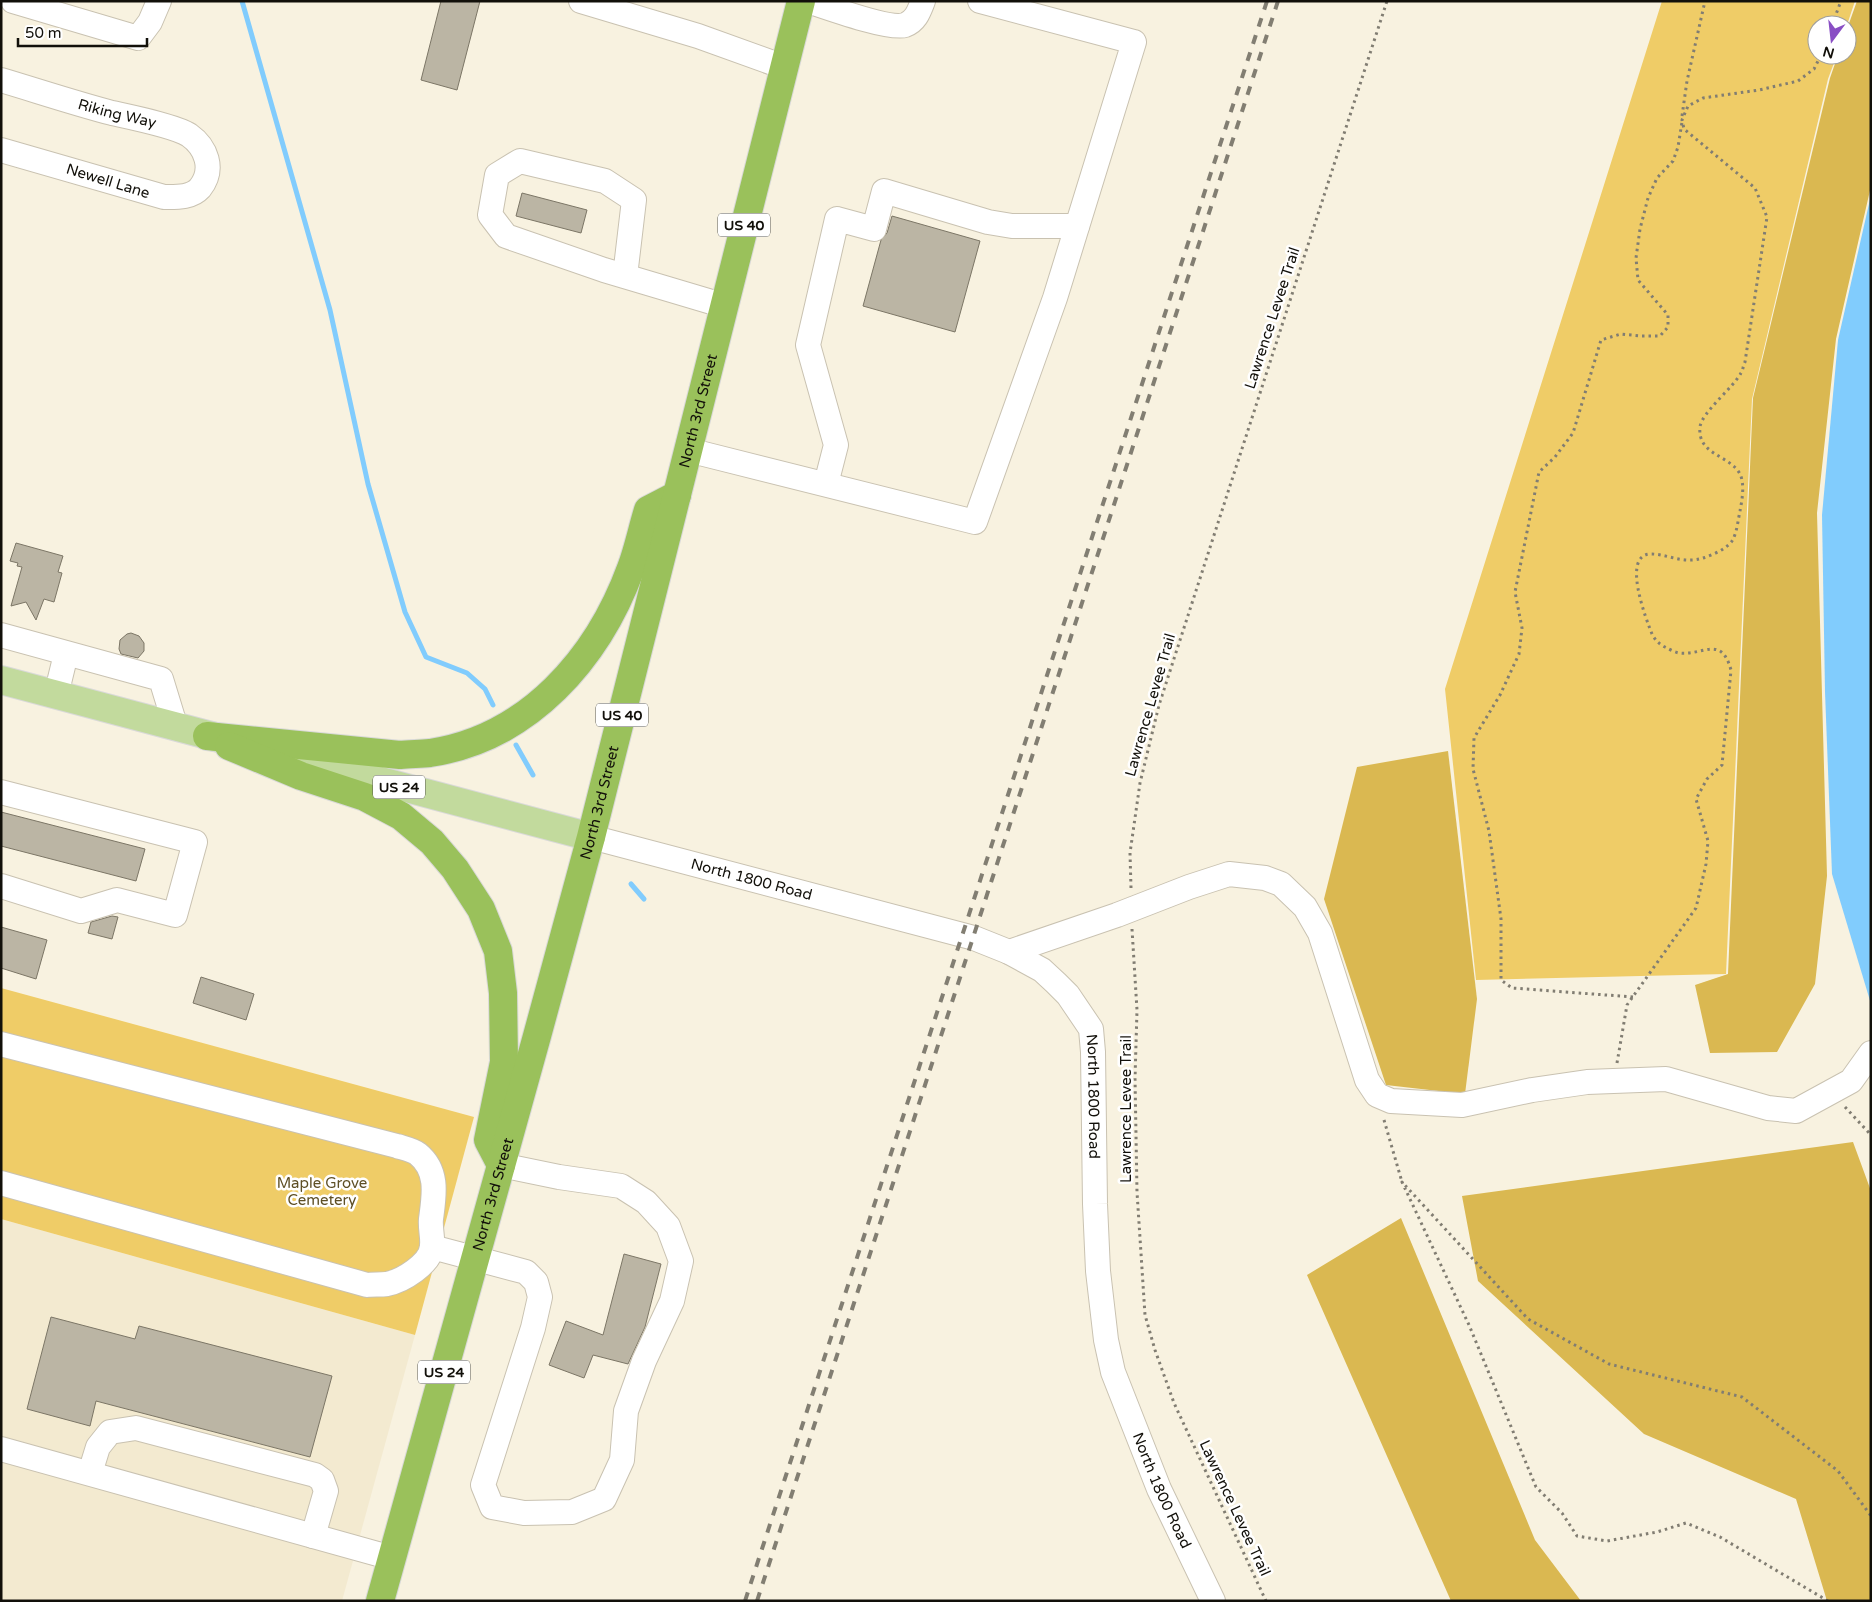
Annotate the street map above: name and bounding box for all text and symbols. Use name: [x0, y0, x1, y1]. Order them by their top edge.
scale bar: [18, 15, 146, 47]
north arrow: [1807, 15, 1857, 65]
text: 50 m: [25, 24, 62, 42]
text: N: [1821, 42, 1836, 62]
street label: Riking Way: [76, 95, 158, 132]
street label: Newell Lane: [64, 160, 152, 202]
road number: US 40: [718, 214, 770, 236]
street label: Lawrence Levee Trail: [1241, 245, 1303, 391]
street label: North 3rd Street: [675, 352, 721, 470]
street label: Lawrence Levee Trail: [1121, 631, 1179, 779]
road number: US 40: [596, 704, 648, 726]
street label: North 3rd Street: [576, 744, 623, 862]
road number: US 24: [373, 776, 425, 799]
street label: North 1800 Road: [689, 855, 814, 904]
street label: North 1800 Road: [1082, 1033, 1103, 1159]
street label: Lawrence Levee Trail: [1117, 1035, 1135, 1183]
street label: North 3rd Street: [469, 1135, 517, 1253]
park label: Maple Grove Cemetery: [277, 1174, 367, 1209]
road number: US 24: [418, 1360, 470, 1384]
street label: North 1800 Road: [1129, 1430, 1195, 1551]
street label: Lawrence Levee Trail: [1196, 1437, 1274, 1579]

